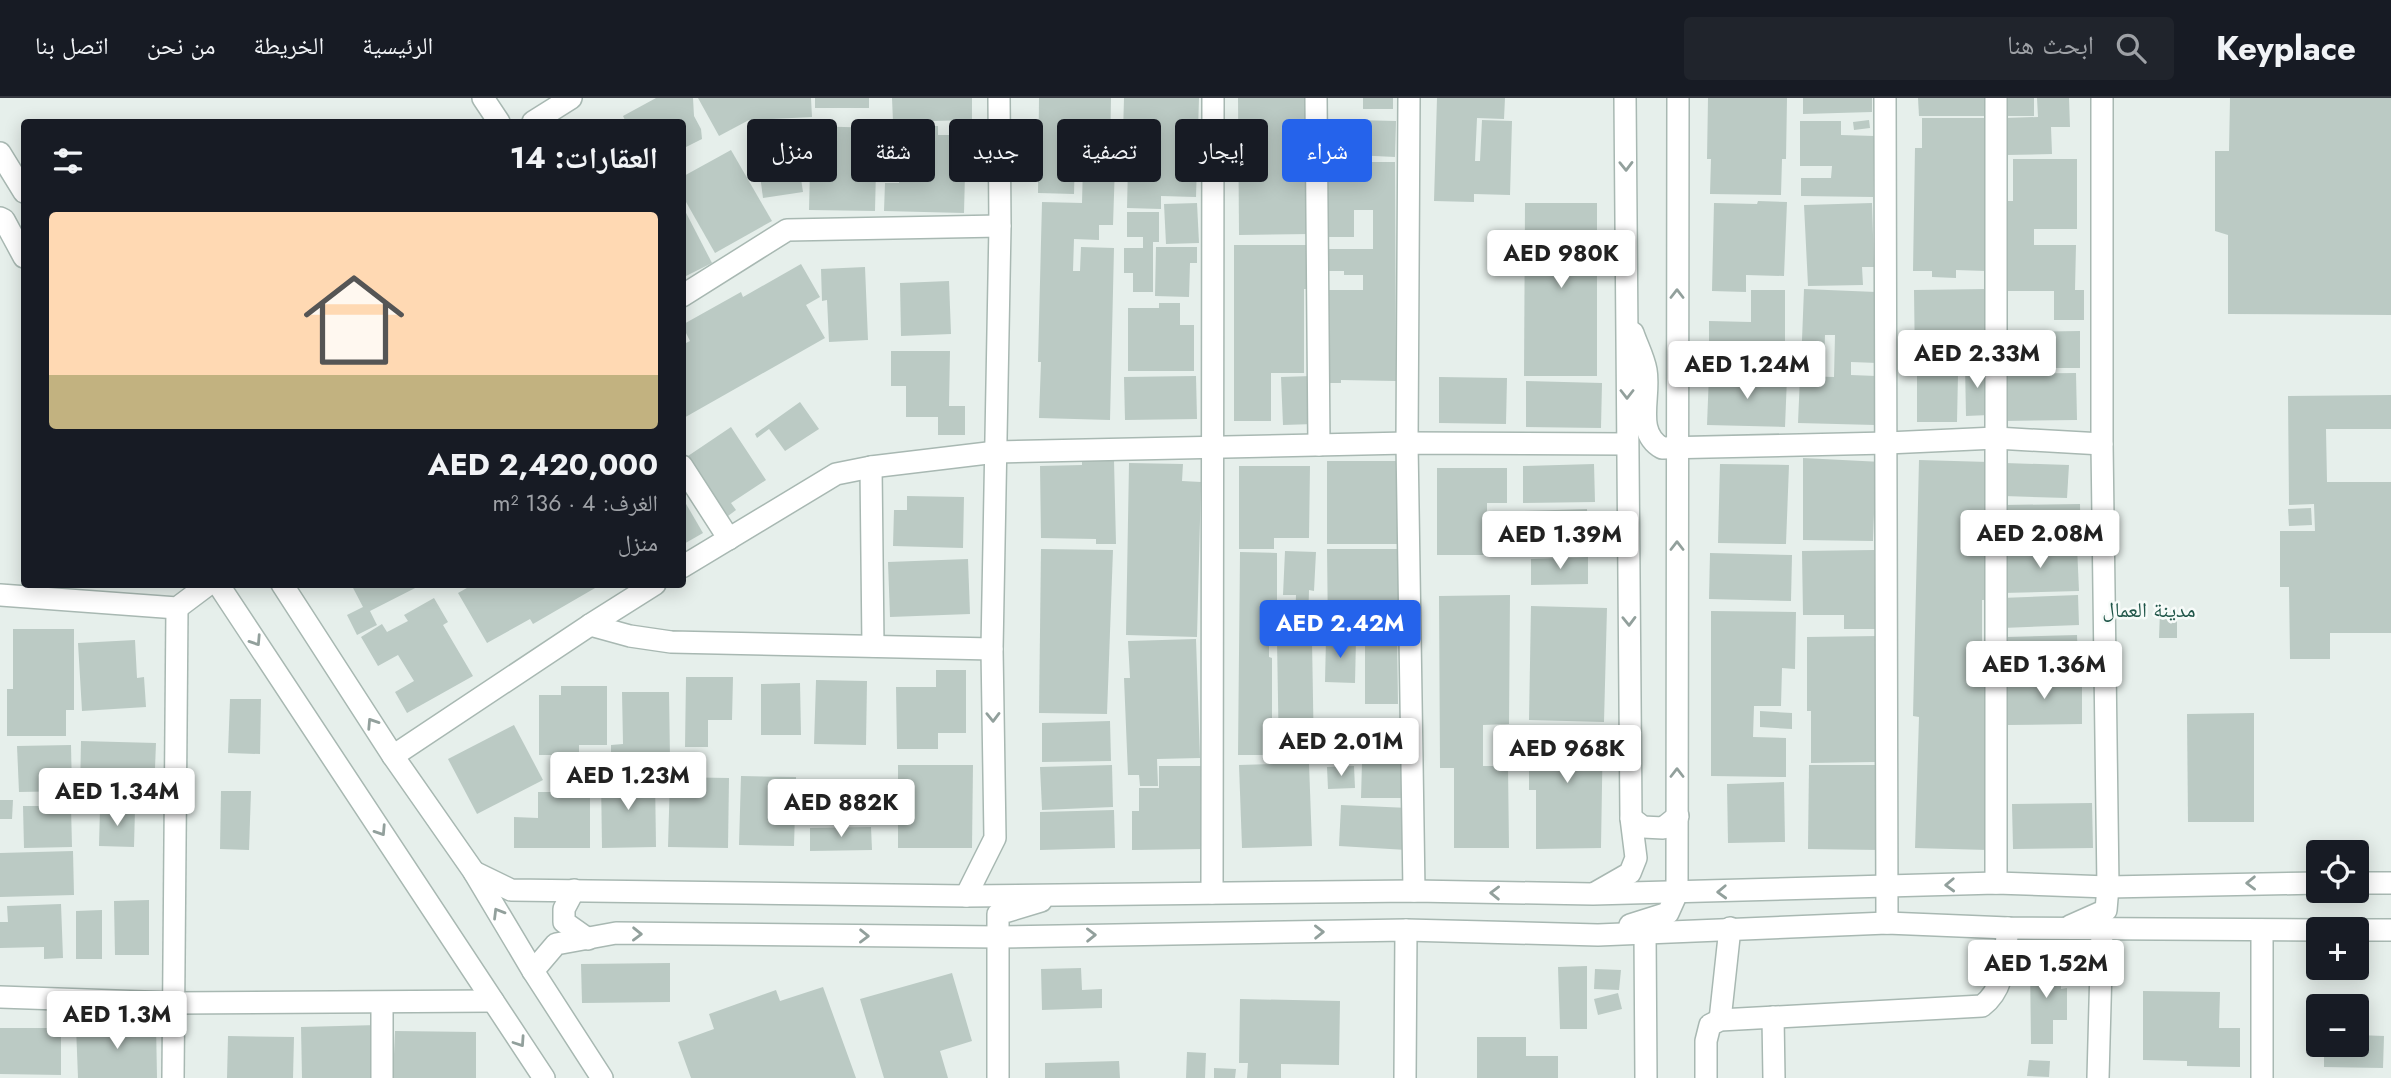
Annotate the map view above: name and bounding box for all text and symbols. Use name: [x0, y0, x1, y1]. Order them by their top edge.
search box: [1684, 17, 2174, 80]
text: Keyplace: [2216, 25, 2356, 72]
text: ابحث هنا: [2007, 26, 2094, 64]
text: اتصل بنا: [35, 28, 109, 63]
text: من نحن: [147, 28, 216, 63]
text: الخريطة: [254, 28, 324, 63]
text: الرئيسية: [362, 28, 433, 63]
icon: search: [2112, 29, 2150, 67]
chip: منزل: [747, 119, 837, 182]
chip: شقة: [851, 119, 935, 182]
chip: جديد: [949, 119, 1043, 182]
chip: تصفية: [1057, 119, 1161, 182]
chip: إيجار: [1175, 119, 1268, 182]
chip: شراء: [1282, 119, 1372, 182]
text: العقارات: 14: [510, 136, 658, 179]
icon: filters: [49, 142, 87, 180]
one-way arrow: [1618, 161, 1634, 172]
pin: AED 980K: [1489, 230, 1633, 290]
text: AED 980K: [1503, 236, 1619, 270]
icon: home: [291, 257, 417, 383]
one-way arrow: [1669, 288, 1685, 298]
pin: AED 2.33M: [1897, 330, 2057, 390]
text: AED 2.33M: [1914, 336, 2040, 370]
pin: AED 1.24M: [1667, 342, 1827, 401]
text: AED 1.24M: [1684, 347, 1810, 381]
one-way arrow: [1619, 389, 1635, 399]
text: AED 2,420,000: [428, 443, 658, 486]
text: الغرف: 4 · 136 m²: [492, 486, 658, 520]
pin: AED 2.08M: [1960, 510, 2120, 570]
pin: AED 1.39M: [1480, 512, 1640, 571]
text: AED 2.08M: [1976, 516, 2104, 550]
text: AED 1.39M: [1498, 517, 1622, 551]
text: منزل: [618, 526, 658, 560]
one-way arrow: [1669, 540, 1685, 550]
district label: مدينة العمال: [2102, 595, 2196, 625]
pin: AED 2.42M: [1260, 601, 1420, 660]
text: AED 2.42M: [1276, 606, 1404, 640]
one-way arrow: [1621, 616, 1637, 627]
one-way arrow: [248, 634, 261, 647]
pin: AED 1.36M: [1964, 642, 2124, 701]
text: AED 1.36M: [1982, 647, 2106, 681]
one-way arrow: [985, 712, 1001, 723]
one-way arrow: [368, 718, 380, 731]
pin: AED 2.01M: [1261, 718, 1421, 778]
text: AED 2.01M: [1279, 724, 1403, 758]
pin: AED 968K: [1495, 726, 1639, 785]
text: AED 968K: [1509, 731, 1625, 765]
pin: AED 1.23M: [548, 752, 708, 812]
text: AED 1.23M: [566, 758, 690, 792]
one-way arrow: [1669, 767, 1685, 778]
pin: AED 1.34M: [37, 768, 197, 828]
text: AED 1.34M: [55, 774, 179, 808]
pin: AED 882K: [769, 780, 913, 839]
text: AED 882K: [784, 785, 898, 819]
one-way arrow: [373, 824, 386, 837]
map controls: [2306, 840, 2369, 1057]
button: locate: [2306, 840, 2369, 903]
one-way arrow: [2245, 876, 2256, 891]
one-way arrow: [1944, 877, 1955, 892]
one-way arrow: [1716, 884, 1727, 899]
one-way arrow: [1489, 885, 1500, 901]
one-way arrow: [493, 907, 506, 920]
button: +: [2306, 917, 2369, 980]
one-way arrow: [1314, 924, 1325, 940]
one-way arrow: [632, 926, 642, 942]
one-way arrow: [859, 928, 870, 944]
one-way arrow: [1086, 928, 1097, 943]
pin: AED 1.52M: [1966, 940, 2126, 1000]
text: AED 1.52M: [1984, 946, 2108, 980]
pin: AED 1.3M: [45, 992, 189, 1051]
button: −: [2306, 994, 2369, 1057]
text: AED 1.3M: [63, 997, 171, 1031]
one-way arrow: [512, 1034, 525, 1047]

